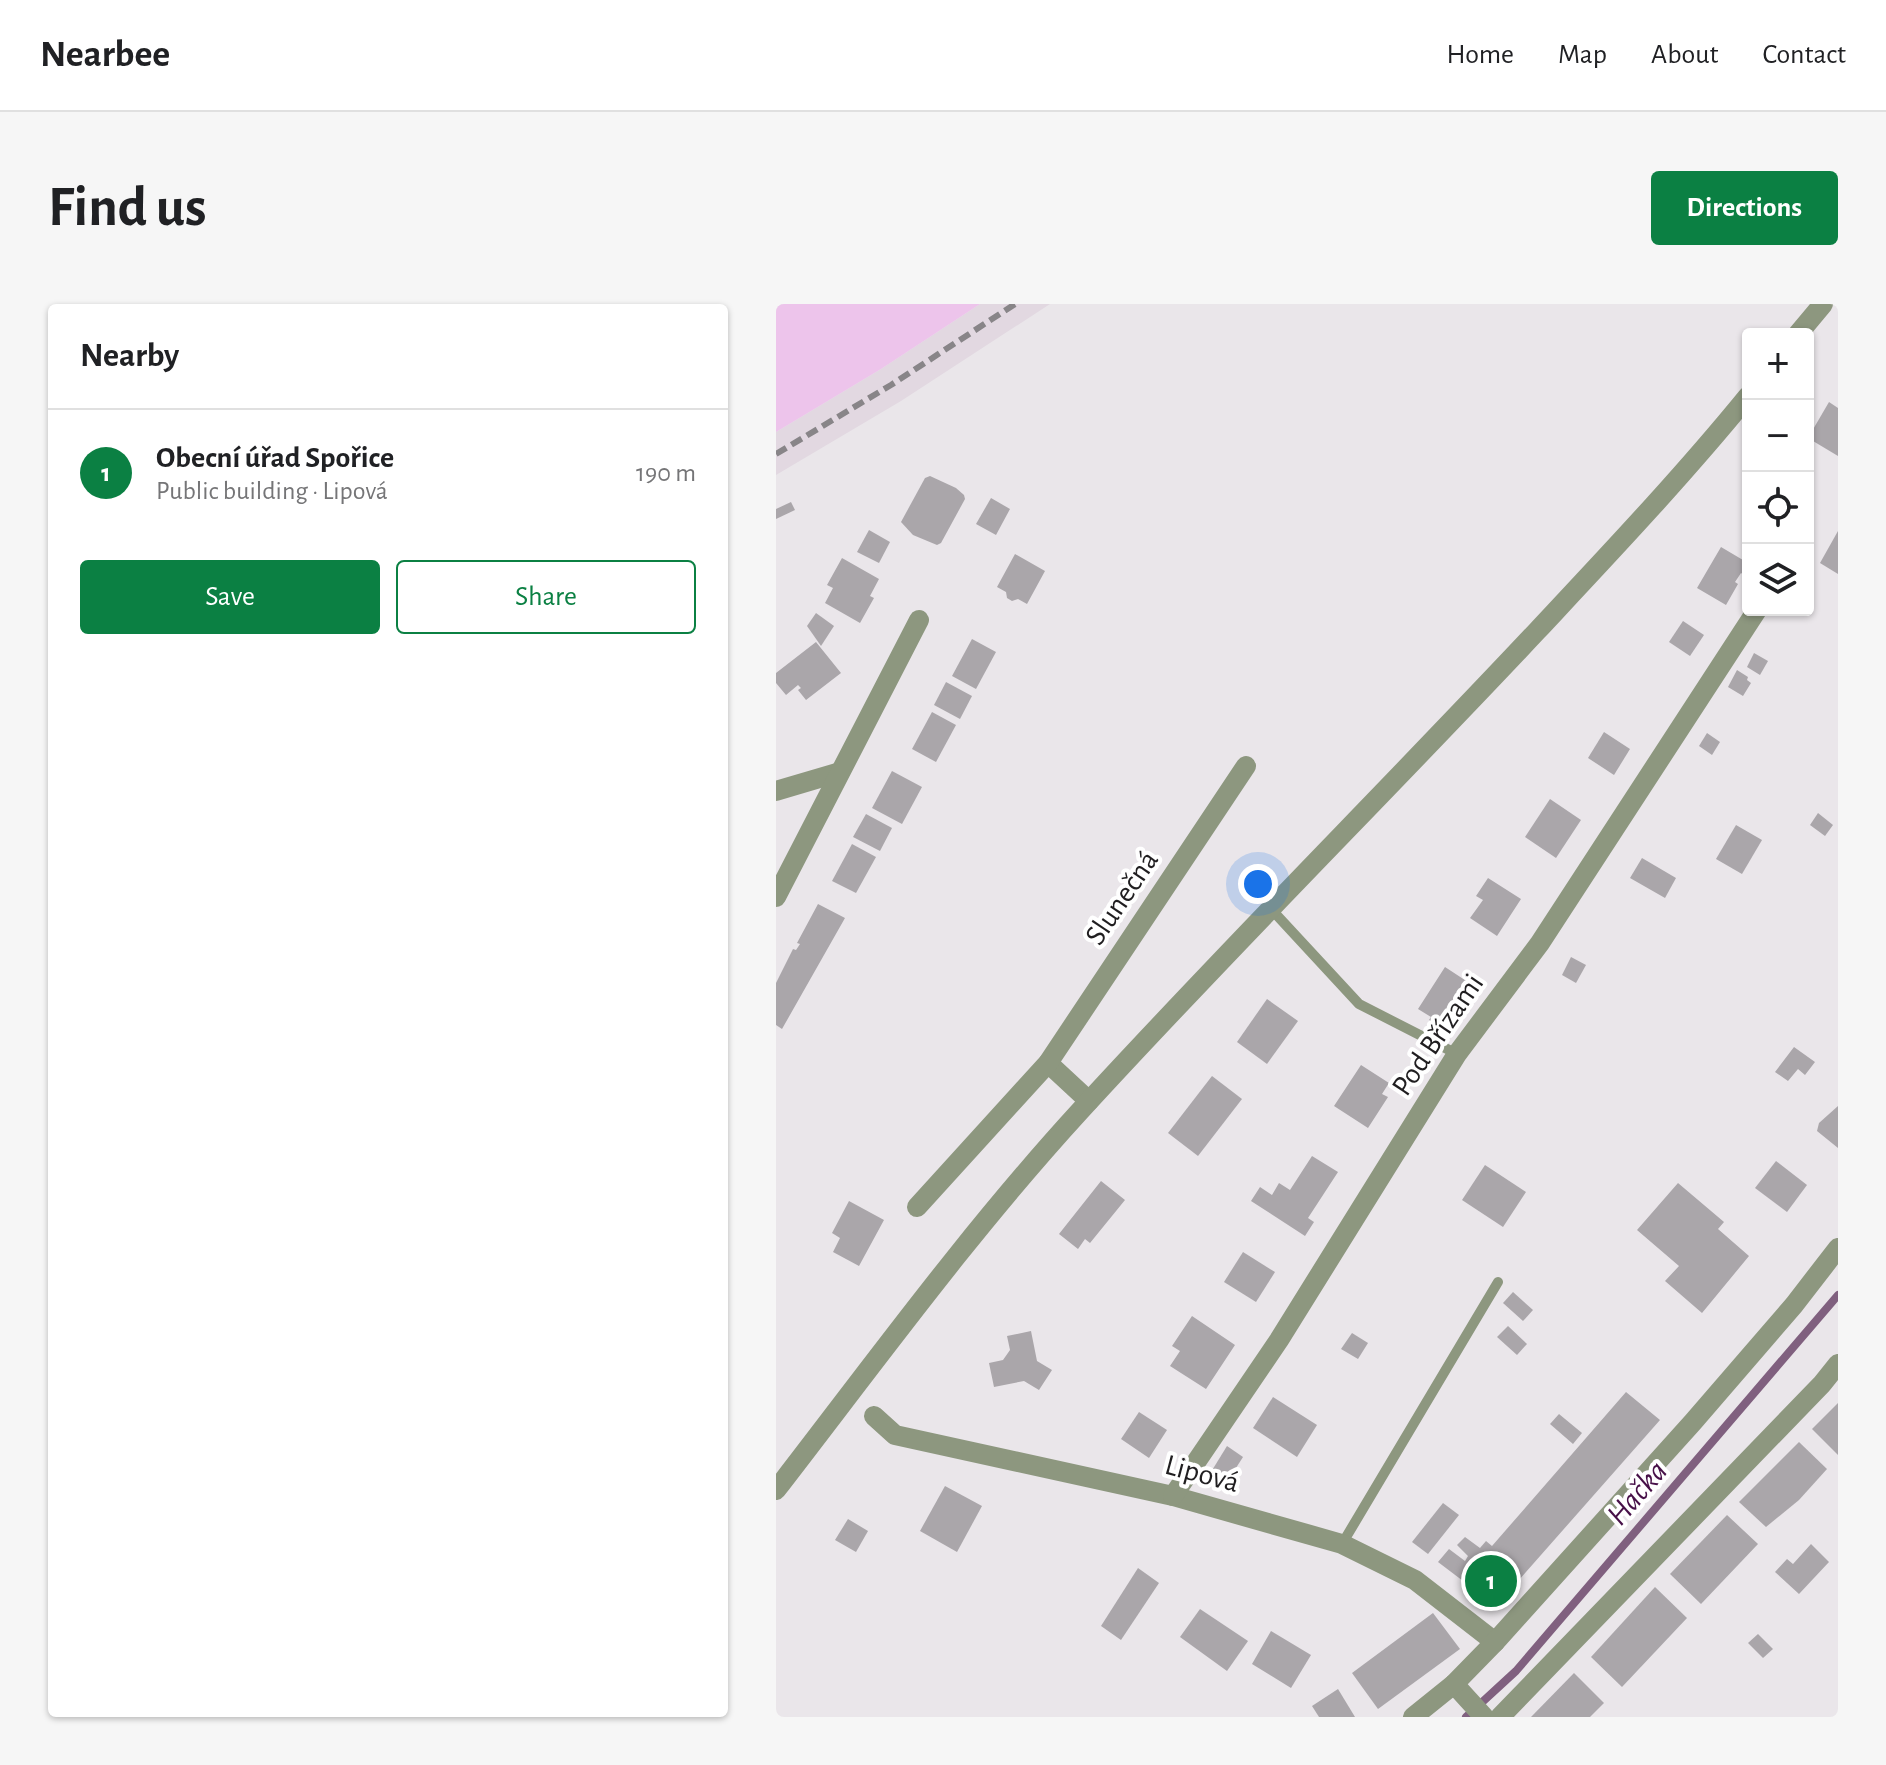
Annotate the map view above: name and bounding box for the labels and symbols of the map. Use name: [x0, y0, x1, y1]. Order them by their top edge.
street label: Slunečná: [1080, 846, 1164, 950]
your location: [1238, 864, 1278, 904]
street label: Pod Břízami: [1387, 969, 1489, 1101]
street label: Lipová: [1162, 1450, 1242, 1498]
water label: Hačka: [1601, 1455, 1673, 1531]
pin: 1: [1465, 1551, 1517, 1611]

